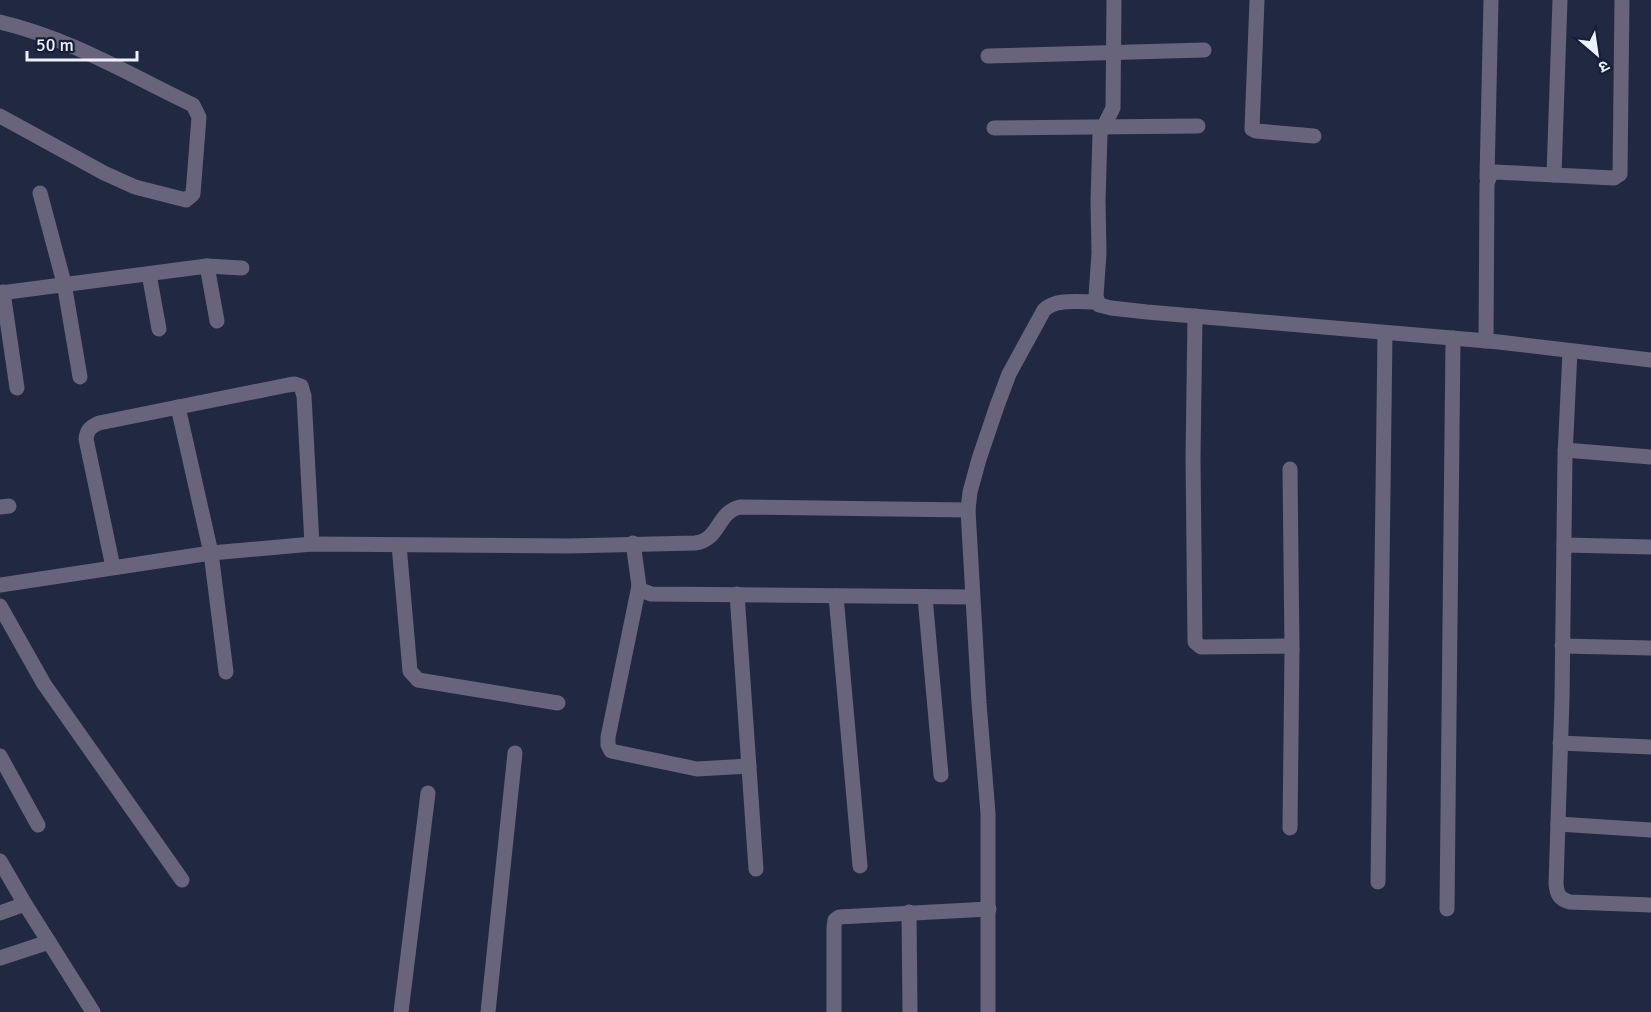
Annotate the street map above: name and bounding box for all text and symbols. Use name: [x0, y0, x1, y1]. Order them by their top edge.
scale bar: [27, 24, 136, 62]
north arrow: [1567, 24, 1627, 84]
text: 50 m: [36, 34, 74, 56]
text: उ: [1594, 55, 1613, 78]

